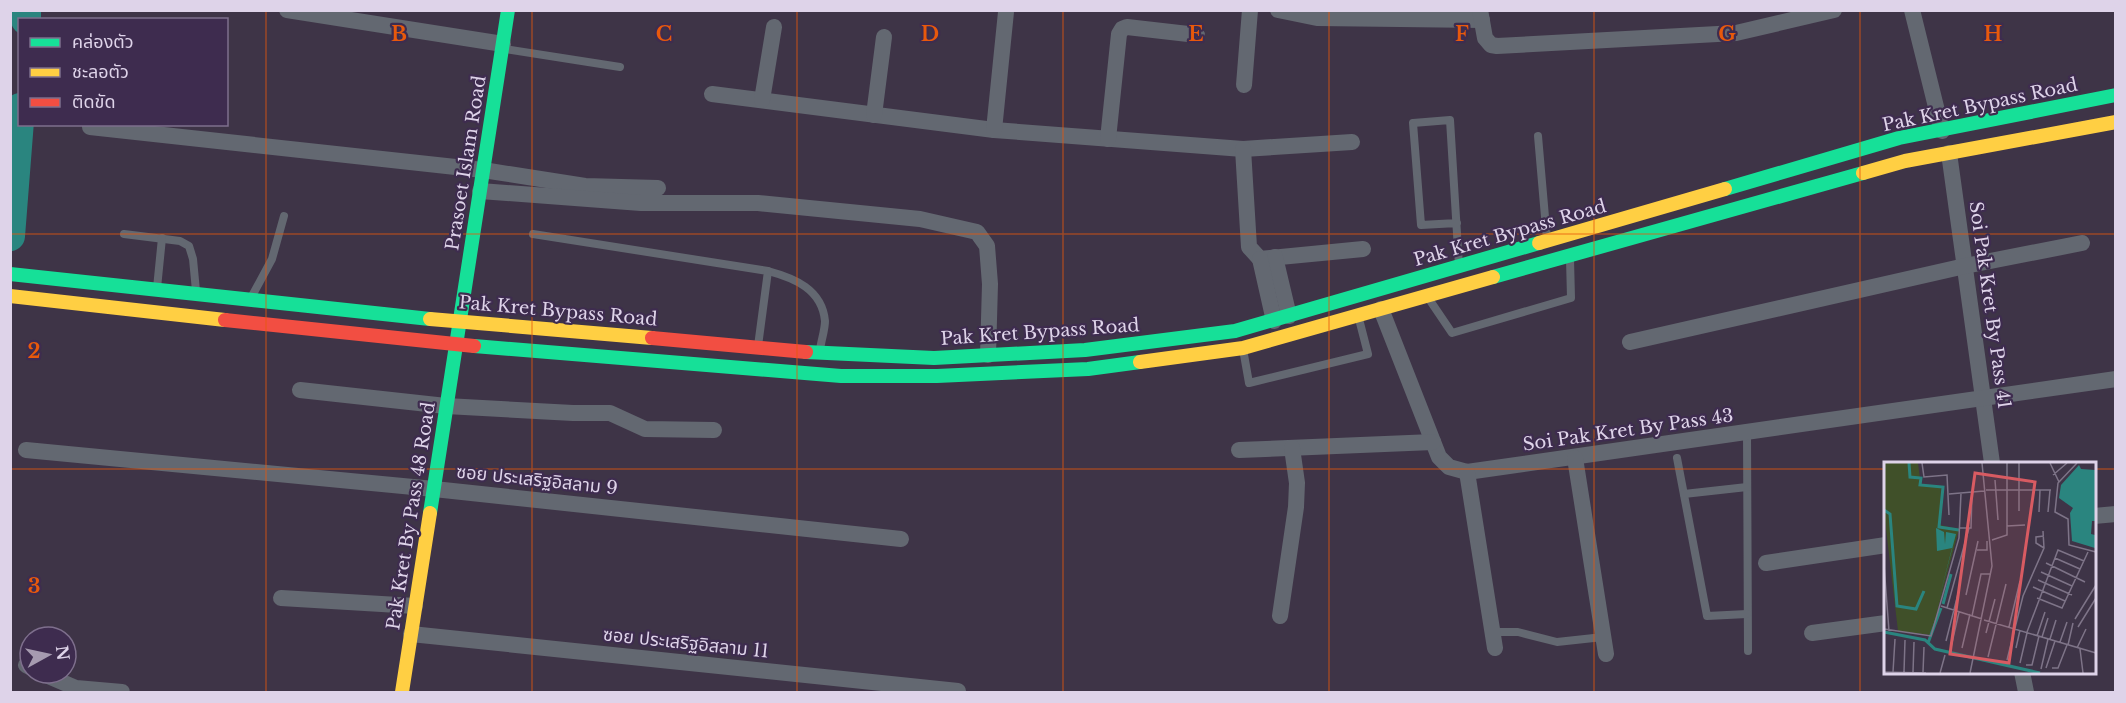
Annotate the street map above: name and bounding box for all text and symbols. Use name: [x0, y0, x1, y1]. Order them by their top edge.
legend: [18, 18, 228, 126]
text: B: [391, 22, 407, 46]
text: C: [656, 22, 672, 46]
text: D: [921, 22, 939, 46]
text: E: [1188, 22, 1204, 46]
text: F: [1455, 22, 1469, 46]
text: G: [1718, 22, 1736, 46]
text: H: [1984, 22, 2003, 46]
text: คล่องตัว: [72, 31, 134, 53]
text: ชะลอตัว: [72, 61, 129, 83]
street label: Prasoet Islam Road: [441, 74, 491, 252]
street label: Pak Kret Bypass Road: [1880, 74, 2080, 136]
text: ติดขัด: [72, 91, 115, 113]
street label: Pak Kret Bypass Road: [1411, 195, 1609, 271]
street label: Soi Pak Kret By Pass 41: [1965, 200, 2015, 410]
street label: Pak Kret Bypass Road: [458, 291, 658, 331]
street label: Pak Kret Bypass Road: [940, 314, 1140, 350]
text: 2: [27, 339, 41, 363]
street label: Pak Kret By Pass 48 Road: [382, 400, 440, 632]
street label: Soi Pak Kret By Pass 43: [1521, 404, 1735, 456]
street label: ซอย ประเสริฐอิสลาม 9: [455, 461, 619, 499]
inset map: [1884, 462, 2096, 673]
text: 3: [28, 574, 40, 598]
street label: ซอย ประเสริฐอิสลาม 11: [602, 623, 770, 663]
north arrow: [18, 625, 78, 685]
text: N: [52, 644, 74, 662]

